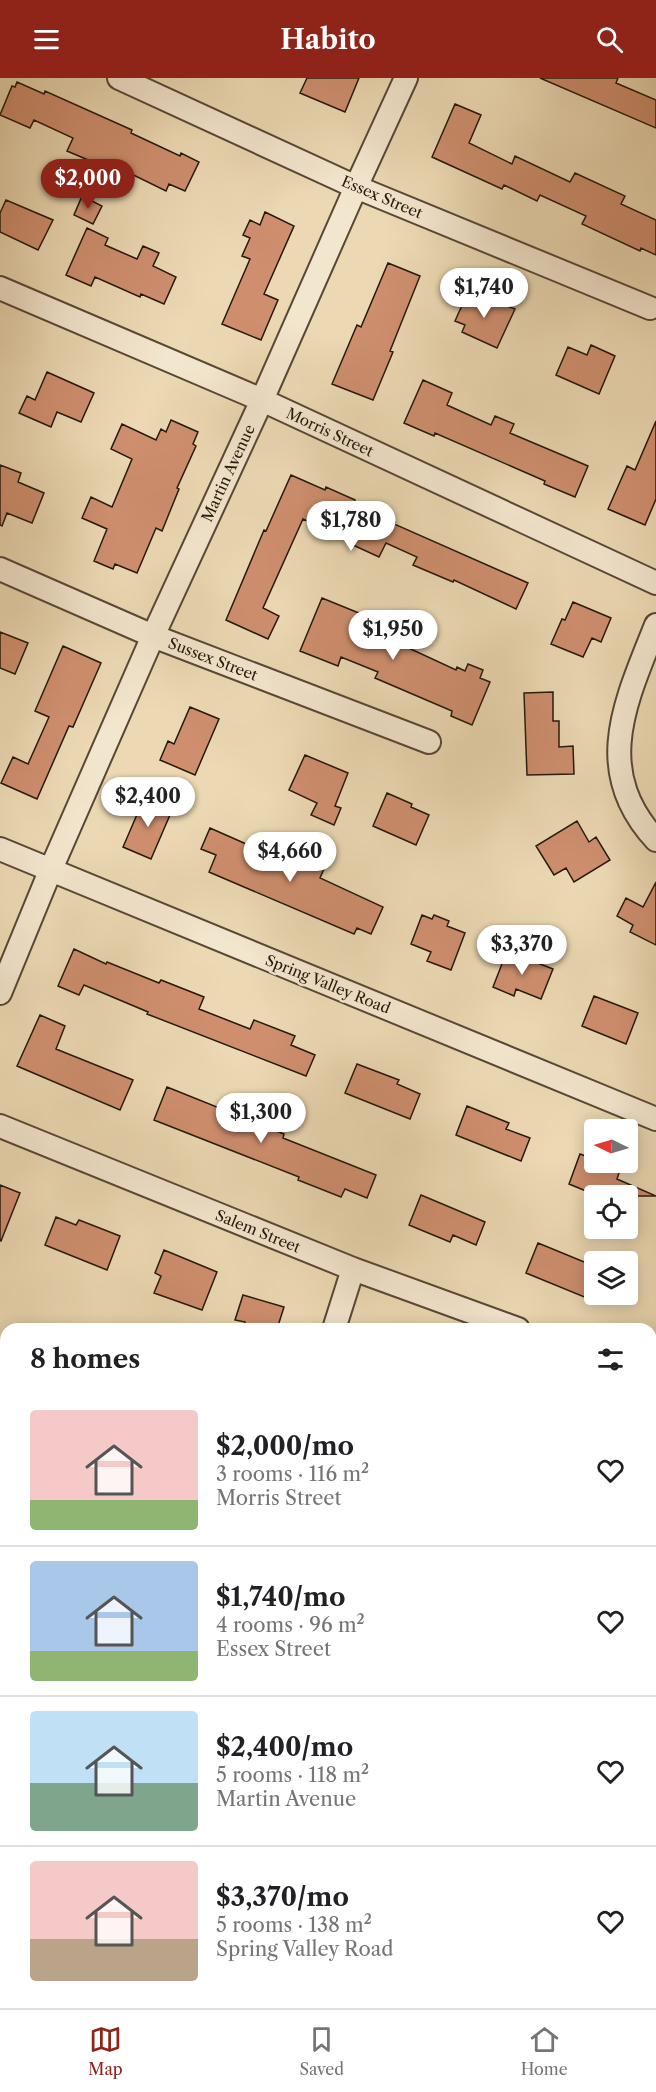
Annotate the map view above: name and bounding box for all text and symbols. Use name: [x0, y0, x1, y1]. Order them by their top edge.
icon: menu: [30, 23, 63, 56]
text: Habito: [280, 23, 376, 56]
icon: search: [593, 23, 626, 56]
pin: $2,000: [39, 159, 137, 210]
text: $2,000: [55, 166, 121, 190]
street label: Essex Street: [339, 171, 426, 223]
pin: $1,740: [435, 268, 533, 319]
text: $1,740: [454, 275, 514, 299]
street label: Morris Street: [283, 403, 377, 461]
street label: Martin Avenue: [197, 421, 259, 525]
pin: $1,780: [302, 501, 400, 552]
text: $1,780: [321, 508, 381, 532]
pin: $1,950: [344, 610, 442, 661]
text: $1,950: [363, 617, 423, 641]
street label: Sussex Street: [166, 633, 261, 685]
pin: $2,400: [99, 777, 197, 828]
text: $2,400: [115, 784, 181, 808]
pin: $4,660: [241, 832, 339, 883]
text: $4,660: [257, 839, 323, 863]
pin: $3,370: [473, 925, 571, 976]
text: $3,370: [491, 932, 553, 956]
street label: Spring Valley Road: [263, 950, 393, 1018]
pin: $1,300: [212, 1093, 310, 1144]
text: $1,300: [230, 1100, 292, 1124]
north arrow: [584, 1119, 638, 1173]
map controls: [584, 1119, 638, 1305]
button: locate: [584, 1185, 638, 1239]
street label: Salem Street: [213, 1205, 304, 1257]
button: layers: [584, 1251, 638, 1305]
text: 8 homes: [30, 1343, 140, 1375]
icon: filters: [594, 1343, 627, 1376]
text: $2,000/mo: [216, 1430, 354, 1462]
icon: home: [78, 1434, 150, 1506]
icon: heart: [594, 1454, 627, 1487]
text: 3 rooms · 116 m²: [216, 1462, 369, 1486]
text: Morris Street: [216, 1486, 342, 1510]
text: $1,740/mo: [216, 1581, 345, 1613]
icon: home: [78, 1585, 150, 1657]
icon: heart: [594, 1605, 627, 1638]
text: 4 rooms · 96 m²: [216, 1613, 365, 1637]
text: Essex Street: [216, 1637, 331, 1661]
text: $2,400/mo: [216, 1731, 353, 1763]
icon: home: [78, 1735, 150, 1807]
icon: heart: [594, 1755, 627, 1788]
text: 5 rooms · 118 m²: [216, 1763, 369, 1787]
text: Martin Avenue: [216, 1787, 356, 1811]
text: $3,370/mo: [216, 1881, 349, 1913]
icon: home: [78, 1885, 150, 1957]
icon: heart: [594, 1905, 627, 1938]
text: 5 rooms · 138 m²: [216, 1913, 372, 1937]
text: Spring Valley Road: [216, 1937, 394, 1961]
tab: Map: [88, 2023, 123, 2079]
tab: Saved: [299, 2023, 344, 2079]
tab: Home: [521, 2023, 568, 2079]

